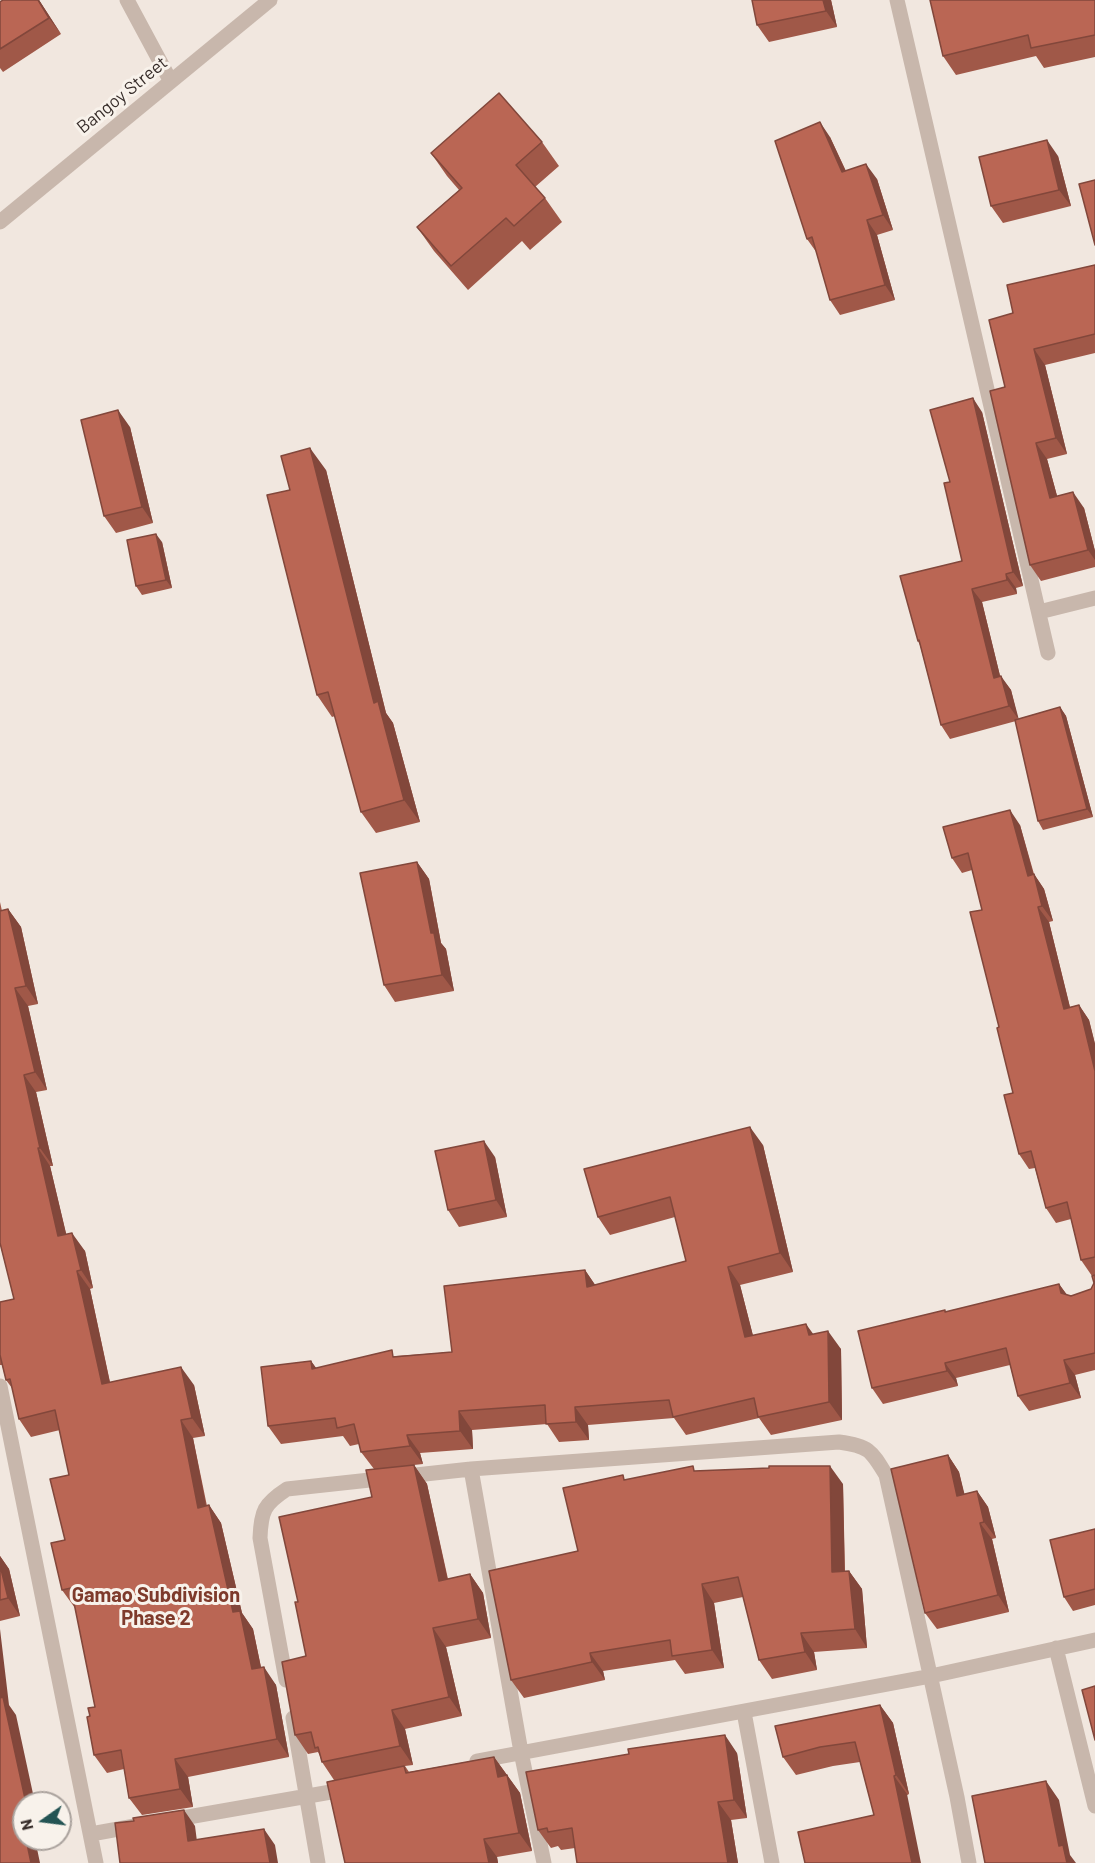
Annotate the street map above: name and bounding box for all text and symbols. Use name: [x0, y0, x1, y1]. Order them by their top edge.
street label: Bangoy Street: [72, 52, 172, 138]
district label: Gamao Subdivision Phase 2: [72, 1583, 240, 1630]
north arrow: [12, 1791, 72, 1851]
text: N: [15, 1818, 36, 1832]

